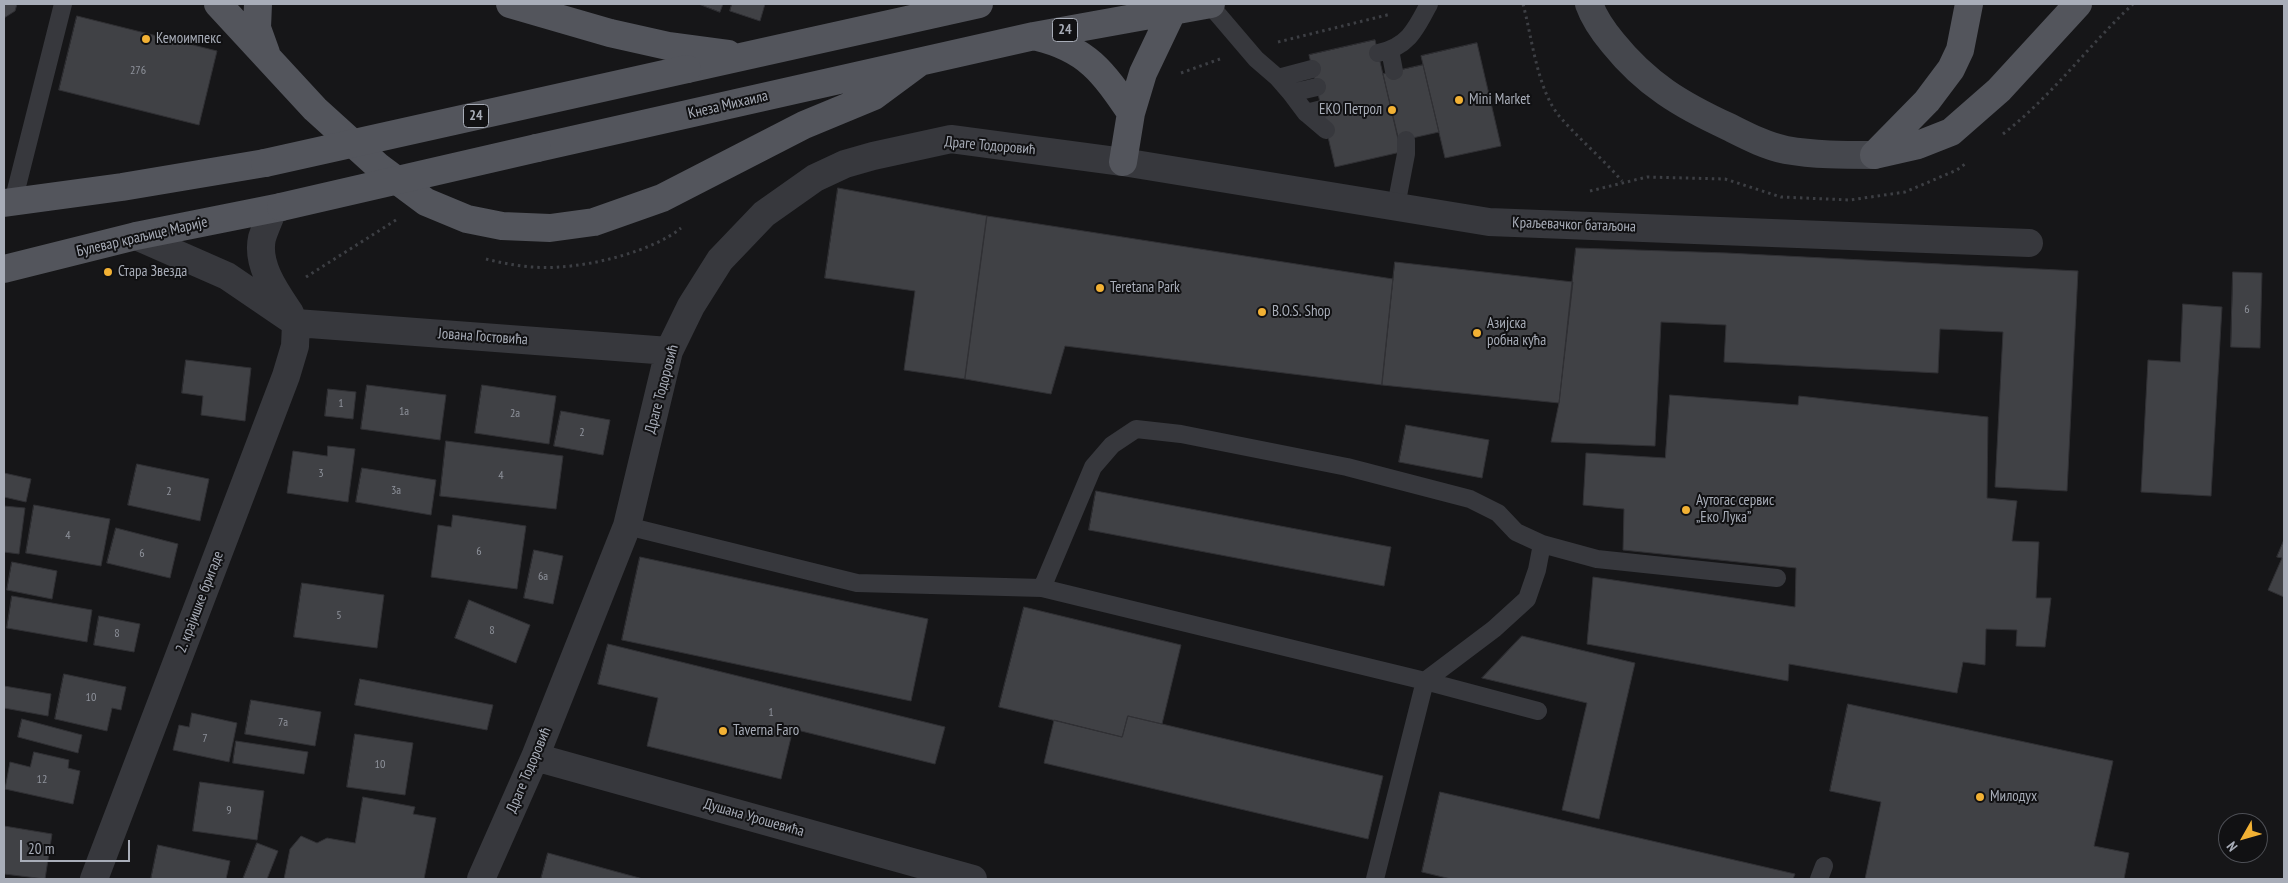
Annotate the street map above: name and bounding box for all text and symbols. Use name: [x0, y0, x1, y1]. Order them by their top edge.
road number: 24: [1052, 18, 1078, 42]
place label: Кемоимпекс: [156, 30, 221, 48]
marker: Кемоимпекс: [140, 33, 152, 45]
house number: 276: [130, 64, 146, 78]
street label: Кнеза Михаила: [686, 87, 770, 123]
place label: Mini Market: [1469, 91, 1530, 109]
marker: Mini Market: [1453, 94, 1465, 106]
place label: ЕКО Петрол: [1319, 101, 1382, 119]
road number: 24: [464, 104, 488, 128]
marker: ЕКО Петрол: [1386, 104, 1398, 116]
street label: Драге Тодоровић: [944, 133, 1036, 159]
street label: Булевар краљице Марије: [75, 213, 209, 261]
street label: Краљевачког батаљона: [1512, 214, 1636, 236]
place label: Стара Звезда: [118, 263, 187, 281]
marker: Стара Звезда: [102, 266, 114, 278]
place label: Teretana Park: [1110, 279, 1180, 297]
marker: Teretana Park: [1094, 282, 1106, 294]
place label: B.O.S. Shop: [1272, 303, 1331, 321]
house number: 6: [2244, 303, 2250, 317]
marker: B.O.S. Shop: [1256, 306, 1268, 318]
place label: Азијска робна кућа: [1487, 315, 1546, 350]
street label: Јована Гостовића: [438, 325, 528, 349]
marker: Азијска робна кућа: [1471, 327, 1483, 339]
street label: Драге Тодоровић: [641, 343, 683, 435]
house number: 1: [338, 397, 344, 411]
house number: 1a: [399, 405, 409, 419]
house number: 2a: [510, 407, 520, 421]
house number: 2: [579, 426, 585, 440]
house number: 3: [318, 467, 324, 481]
house number: 4: [498, 469, 504, 483]
house number: 3a: [391, 484, 401, 498]
house number: 2: [166, 485, 172, 499]
place label: Аутогас сервис „Еко Лука”: [1696, 492, 1774, 527]
marker: Аутогас сервис „Еко Лука”: [1680, 504, 1692, 516]
house number: 4: [65, 529, 71, 543]
house number: 6: [476, 545, 482, 559]
house number: 6: [139, 547, 145, 561]
street label: 2. крајишке бригаде: [172, 549, 228, 655]
house number: 6a: [538, 570, 548, 584]
house number: 5: [336, 609, 342, 623]
house number: 8: [489, 624, 495, 638]
house number: 8: [114, 627, 120, 641]
house number: 10: [86, 691, 96, 705]
house number: 1: [768, 706, 774, 720]
house number: 7a: [278, 716, 288, 730]
place label: Taverna Faro: [733, 722, 799, 740]
street label: Драге Тодоровић: [503, 724, 555, 816]
marker: Taverna Faro: [717, 725, 729, 737]
house number: 7: [202, 732, 208, 746]
house number: 10: [375, 758, 385, 772]
house number: 12: [37, 773, 47, 787]
place label: Милодух: [1990, 788, 2037, 806]
marker: Милодух: [1974, 791, 1986, 803]
street label: Душана Урошевића: [702, 795, 806, 841]
house number: 9: [226, 804, 232, 818]
north arrow: [2218, 813, 2268, 863]
scale bar: [22, 830, 132, 862]
text: N: [2223, 838, 2241, 855]
text: 20 m: [28, 839, 54, 858]

